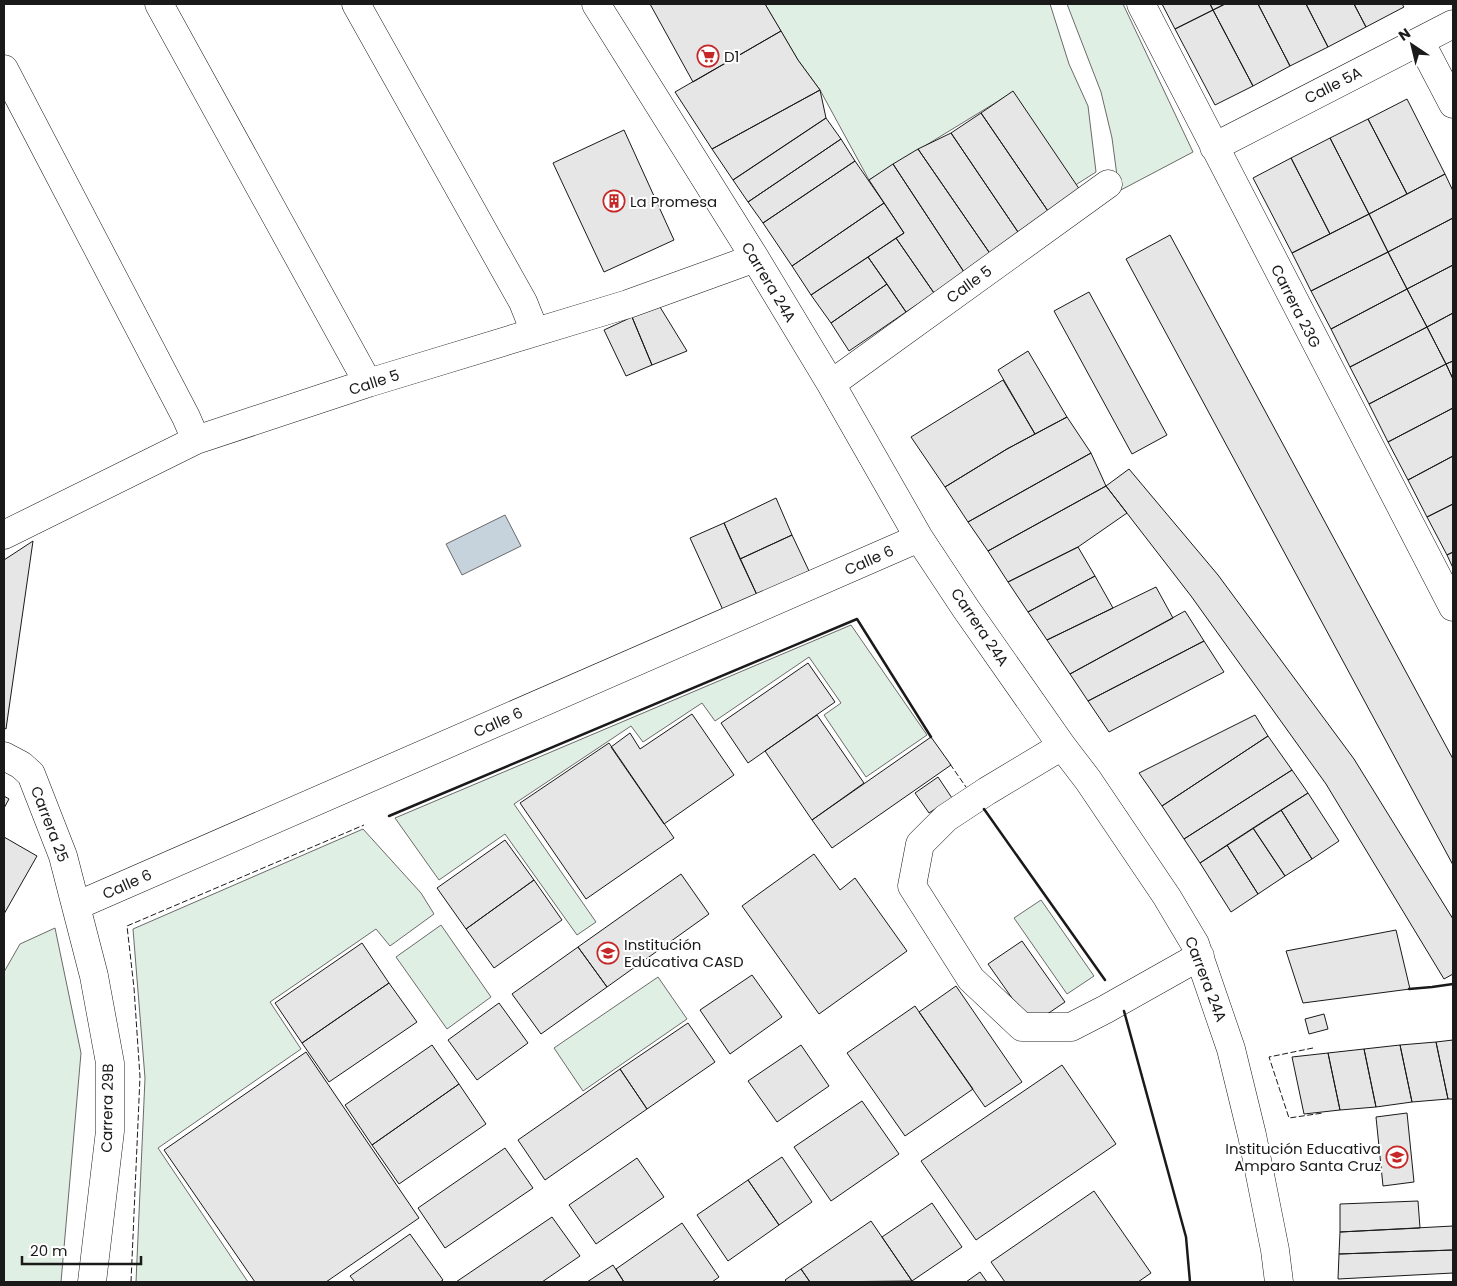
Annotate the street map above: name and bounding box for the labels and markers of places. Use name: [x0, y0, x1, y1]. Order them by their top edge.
supermarket icon: D1: [696, 44, 720, 68]
place label: D1: [724, 46, 739, 67]
building icon: La Promesa: [602, 189, 626, 213]
place label: La Promesa: [630, 191, 717, 212]
place label: Institución Educativa CASD: [624, 934, 744, 972]
school or university icon: Institución Educativa CASD: [596, 941, 620, 965]
place label: Institución Educativa Amparo Santa Cruz: [1225, 1138, 1381, 1176]
school or university icon: Institución Educativa Amparo Santa Cruz: [1385, 1145, 1409, 1169]

